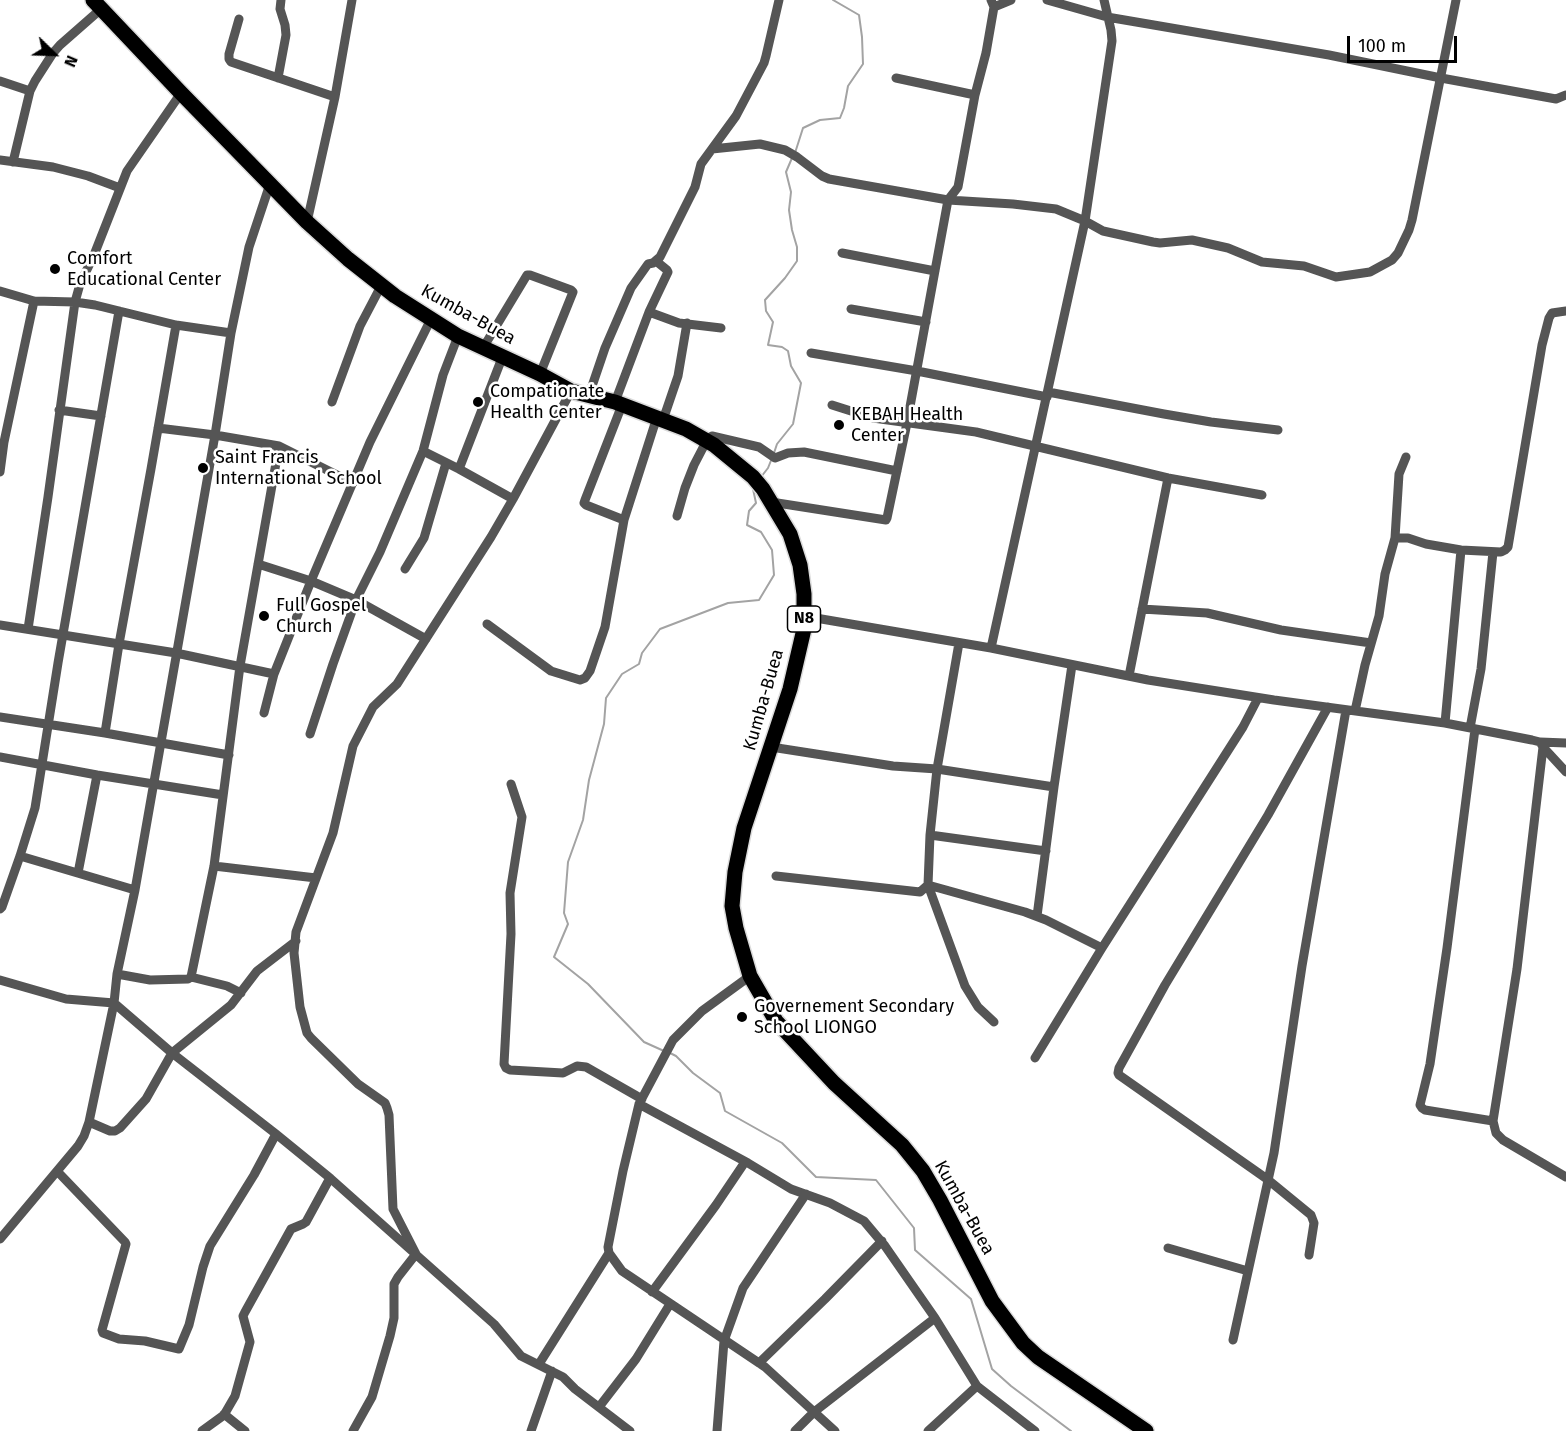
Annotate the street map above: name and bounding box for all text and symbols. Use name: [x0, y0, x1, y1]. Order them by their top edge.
north arrow: [24, 24, 84, 84]
scale bar: [1350, 24, 1460, 62]
text: 100 m: [1358, 35, 1406, 57]
text: N: [60, 53, 82, 70]
place label: Comfort Educational Center: [67, 248, 221, 290]
marker: Comfort Educational Center: [48, 262, 62, 276]
street label: Kumba-Buea: [417, 280, 519, 350]
place label: Compationate Health Center: [490, 381, 604, 424]
marker: Compationate Health Center: [471, 395, 485, 409]
place label: KEBAH Health Center: [851, 404, 963, 446]
marker: KEBAH Health Center: [832, 418, 846, 432]
place label: Saint Francis International School: [215, 447, 382, 490]
marker: Saint Francis International School: [196, 461, 210, 475]
place label: Full Gospel Church: [276, 595, 366, 638]
road number: N8: [788, 606, 820, 632]
marker: Full Gospel Church: [257, 609, 271, 623]
street label: Kumba-Buea: [739, 647, 789, 753]
place label: Governement Secondary School LIONGO: [754, 996, 954, 1038]
marker: Governement Secondary School LIONGO: [735, 1010, 749, 1024]
street label: Kumba-Buea: [929, 1157, 999, 1259]

